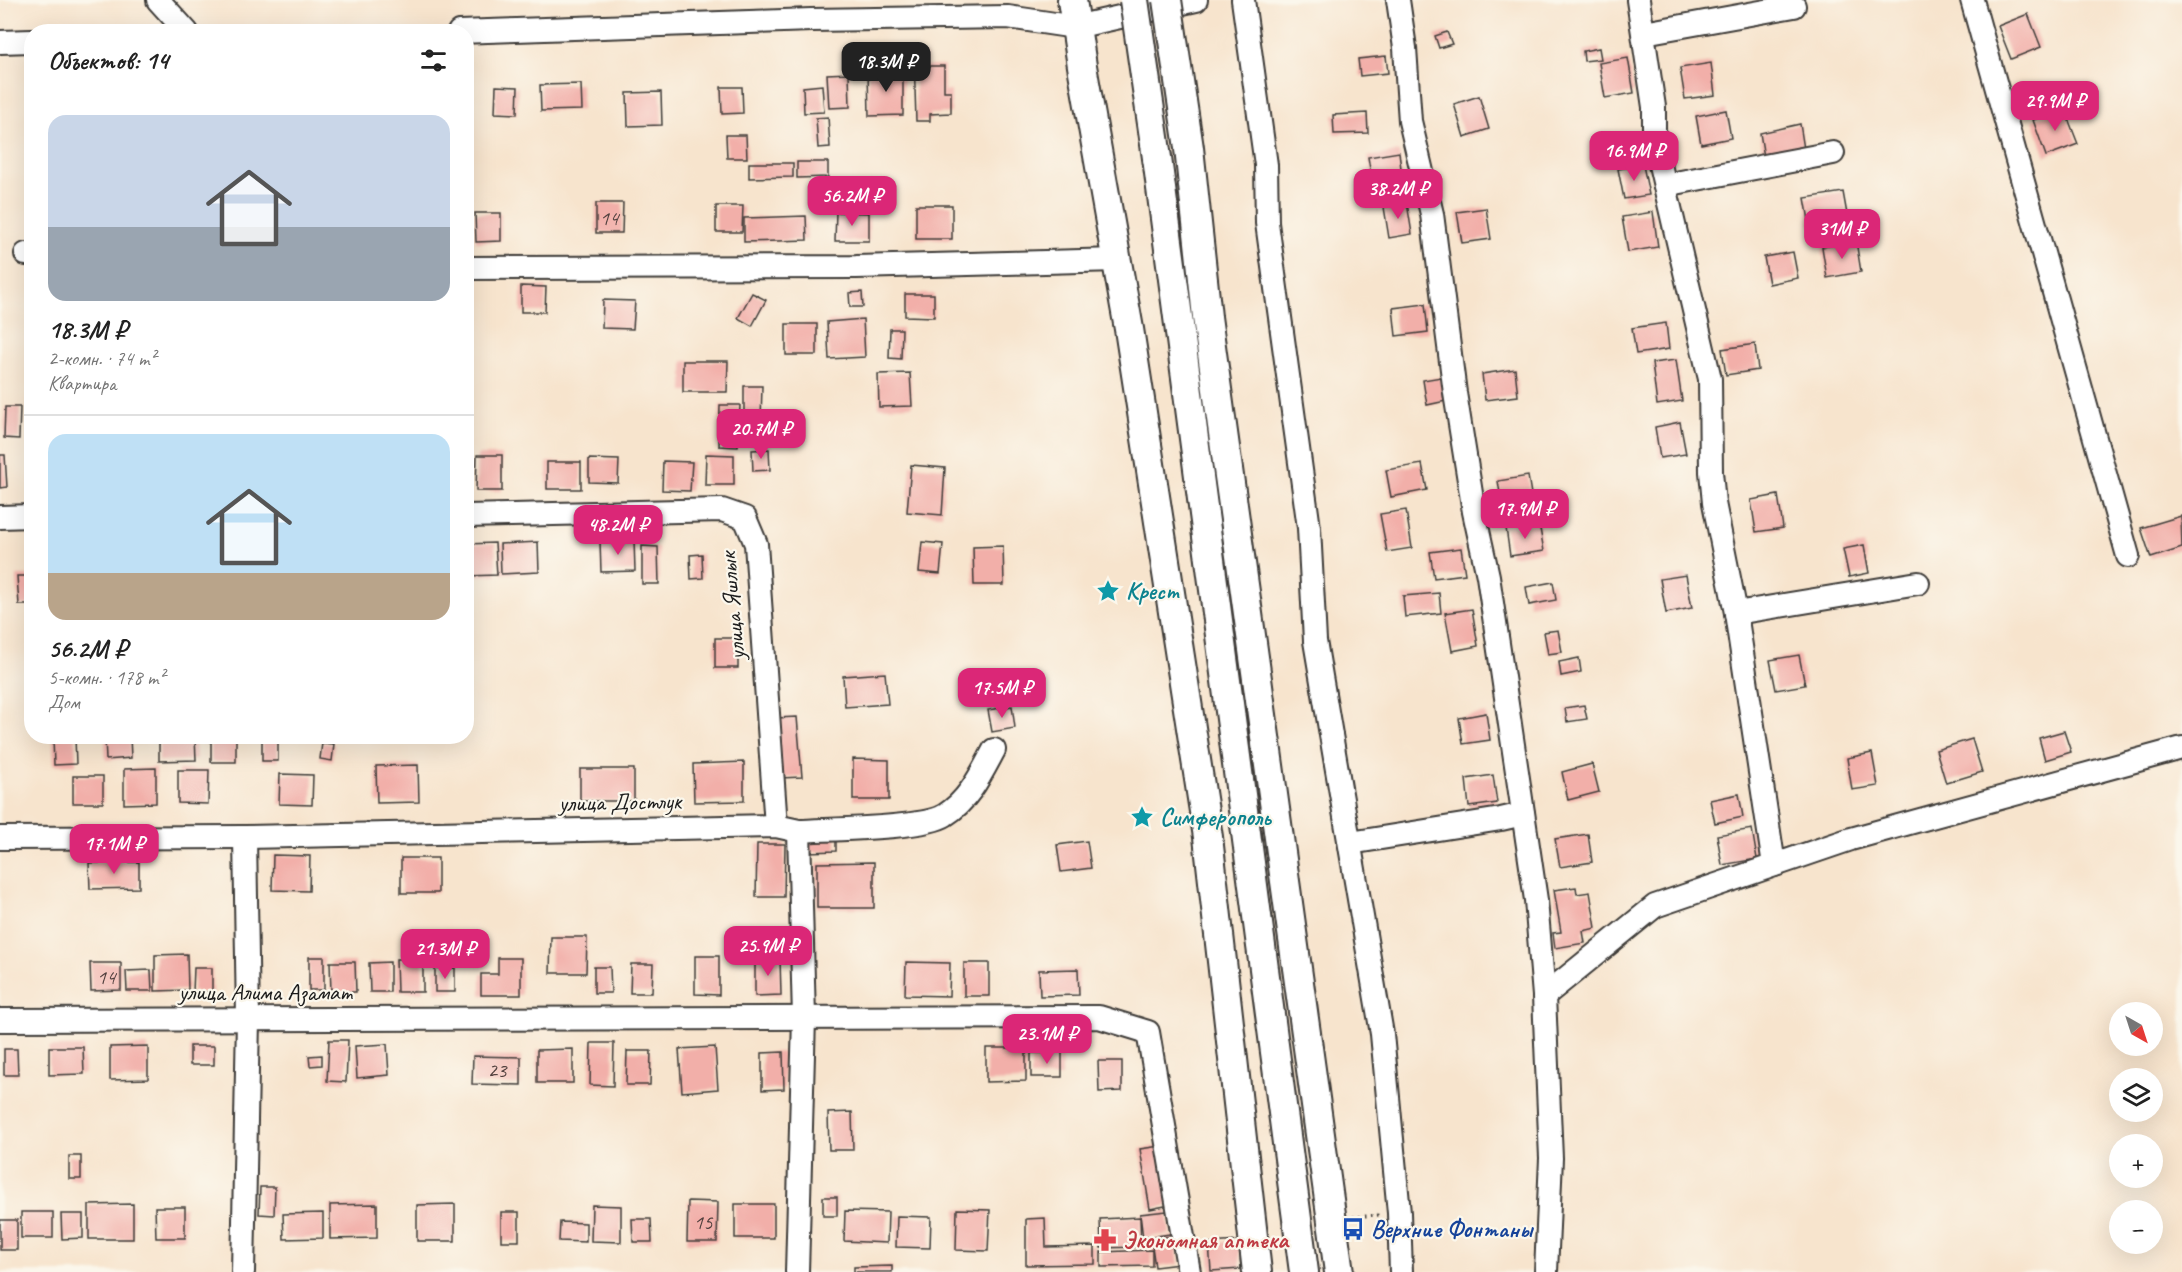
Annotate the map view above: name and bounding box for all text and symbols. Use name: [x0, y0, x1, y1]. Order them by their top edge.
pin: 18.3M ₽: [831, 42, 941, 93]
text: Объектов: 14: [48, 44, 168, 77]
icon: filters: [417, 44, 450, 77]
text: 18.3M ₽: [856, 49, 916, 74]
pin: 29.9M ₽: [2000, 81, 2110, 132]
text: 29.9M ₽: [2025, 88, 2085, 113]
pin: 16.9M ₽: [1579, 131, 1689, 182]
text: 16.9M ₽: [1604, 138, 1664, 163]
icon: home: [195, 154, 303, 262]
pin: 38.2M ₽: [1343, 169, 1453, 220]
pin: 56.2M ₽: [797, 176, 907, 227]
text: 38.2M ₽: [1368, 176, 1428, 201]
text: 56.2M ₽: [822, 183, 882, 208]
house number: 14: [600, 205, 621, 231]
pin: 31M ₽: [1800, 209, 1884, 260]
text: 31M ₽: [1818, 216, 1866, 241]
text: 18.3M ₽: [48, 313, 127, 346]
text: 2-комн. · 74 m²: [48, 346, 156, 371]
text: Квартира: [48, 371, 116, 396]
pin: 20.7M ₽: [706, 409, 816, 460]
text: 20.7M ₽: [731, 416, 791, 441]
icon: home: [195, 473, 303, 581]
pin: 17.9M ₽: [1470, 489, 1580, 540]
text: 17.9M ₽: [1495, 496, 1555, 521]
pin: 48.2M ₽: [563, 505, 673, 556]
text: 48.2M ₽: [588, 512, 648, 537]
street label: улица Яшлык: [712, 549, 752, 663]
place label: Крест: [1126, 576, 1180, 606]
place icon: Крест: [1095, 578, 1121, 604]
text: 56.2M ₽: [48, 632, 127, 665]
text: 5-комн. · 178 m²: [48, 665, 165, 690]
pin: 17.5M ₽: [947, 668, 1057, 719]
text: 17.5M ₽: [972, 675, 1032, 700]
text: Дом: [48, 690, 80, 715]
street label: улица Достлук: [556, 786, 684, 818]
place label: Симферополь: [1160, 802, 1272, 832]
place icon: Симферополь: [1129, 804, 1155, 830]
pin: 17.1M ₽: [59, 824, 169, 875]
text: 17.1M ₽: [84, 831, 144, 856]
pin: 25.9M ₽: [713, 926, 823, 977]
pin: 21.3M ₽: [390, 929, 500, 980]
text: 25.9M ₽: [738, 933, 798, 958]
text: 21.3M ₽: [415, 936, 475, 961]
house number: 14: [97, 964, 118, 990]
street label: улица Алима Азамат: [176, 977, 353, 1007]
north arrow: [2109, 1002, 2163, 1056]
map controls: [2109, 1002, 2163, 1254]
pin: 23.1M ₽: [992, 1014, 1102, 1065]
text: 23.1M ₽: [1017, 1021, 1077, 1046]
house number: 23: [488, 1057, 508, 1083]
button: layers: [2109, 1068, 2163, 1122]
button: +: [2109, 1134, 2163, 1188]
button: −: [2109, 1200, 2163, 1254]
house number: 15: [694, 1209, 714, 1235]
place label: Верхние Фонтаны: [1371, 1214, 1534, 1244]
bus stop icon: Верхние Фонтаны: [1340, 1216, 1366, 1242]
place label: Экономная аптека: [1123, 1225, 1290, 1255]
pharmacy icon: Экономная аптека: [1092, 1227, 1118, 1253]

